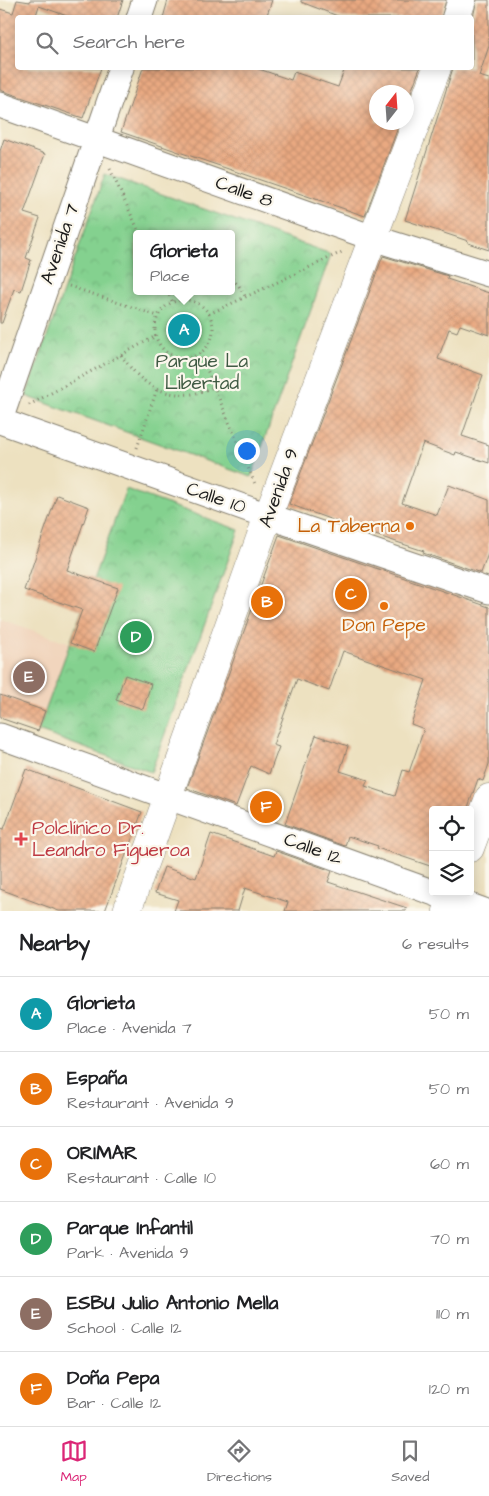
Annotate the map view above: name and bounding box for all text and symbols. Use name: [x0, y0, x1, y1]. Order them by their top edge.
search box: [15, 15, 474, 70]
icon: search: [33, 29, 61, 57]
text: Search here: [73, 29, 185, 56]
north arrow: [369, 85, 414, 130]
street label: Calle 8: [212, 169, 276, 215]
street label: Avenida 7: [34, 200, 86, 288]
popup: [133, 230, 235, 295]
text: Glorieta: [150, 238, 218, 265]
text: Place: [150, 265, 190, 287]
pin: A: [168, 311, 200, 349]
park label: Parque La Libertad: [156, 348, 249, 397]
your location: [234, 438, 260, 464]
street label: Avenida 9: [252, 445, 306, 531]
street label: Calle 10: [183, 475, 249, 521]
place label: La Taberna: [297, 513, 400, 540]
marker: La Taberna: [404, 520, 416, 532]
pin: C: [335, 575, 367, 613]
pin: B: [251, 583, 283, 621]
marker: Don Pepe: [378, 600, 390, 612]
place label: Don Pepe: [342, 612, 426, 639]
pin: D: [120, 618, 152, 656]
pin: E: [13, 658, 45, 696]
pin: F: [250, 788, 282, 826]
map controls: [429, 806, 474, 896]
button: locate: [429, 806, 474, 851]
place label: Polclínico Dr. Leandro Figueroa: [32, 815, 190, 865]
street label: Calle 12: [280, 826, 346, 872]
marker: Polclínico Dr. Leandro Figueroa: [14, 832, 28, 846]
button: layers: [429, 851, 474, 896]
text: Nearby: [20, 929, 90, 958]
text: 6 results: [402, 933, 469, 955]
text: Glorieta: [67, 990, 135, 1017]
text: A: [31, 1003, 41, 1025]
text: 50 m: [429, 1003, 469, 1025]
text: Place · Avenida 7: [67, 1017, 192, 1039]
text: España: [67, 1065, 127, 1092]
text: B: [30, 1078, 42, 1100]
text: 50 m: [429, 1078, 469, 1100]
text: Restaurant · Avenida 9: [67, 1092, 234, 1114]
text: ORIMAR: [67, 1140, 138, 1167]
text: C: [30, 1153, 42, 1175]
text: 60 m: [430, 1153, 469, 1175]
text: Restaurant · Calle 10: [67, 1167, 216, 1189]
text: Parque Infantil: [67, 1215, 193, 1242]
text: D: [31, 1228, 41, 1250]
text: 70 m: [430, 1228, 469, 1250]
text: Park · Avenida 9: [67, 1242, 189, 1264]
text: ESBU Julio Antonio Mella: [67, 1290, 278, 1317]
text: E: [31, 1303, 41, 1325]
text: 110 m: [436, 1303, 469, 1325]
text: School · Calle 12: [67, 1317, 182, 1339]
text: Doña Pepa: [67, 1365, 159, 1392]
text: F: [30, 1378, 42, 1400]
text: 120 m: [429, 1378, 469, 1400]
text: Bar · Calle 12: [67, 1392, 161, 1414]
tab: Map: [60, 1437, 88, 1487]
tab: Directions: [207, 1437, 272, 1487]
tab: Saved: [391, 1437, 429, 1487]

